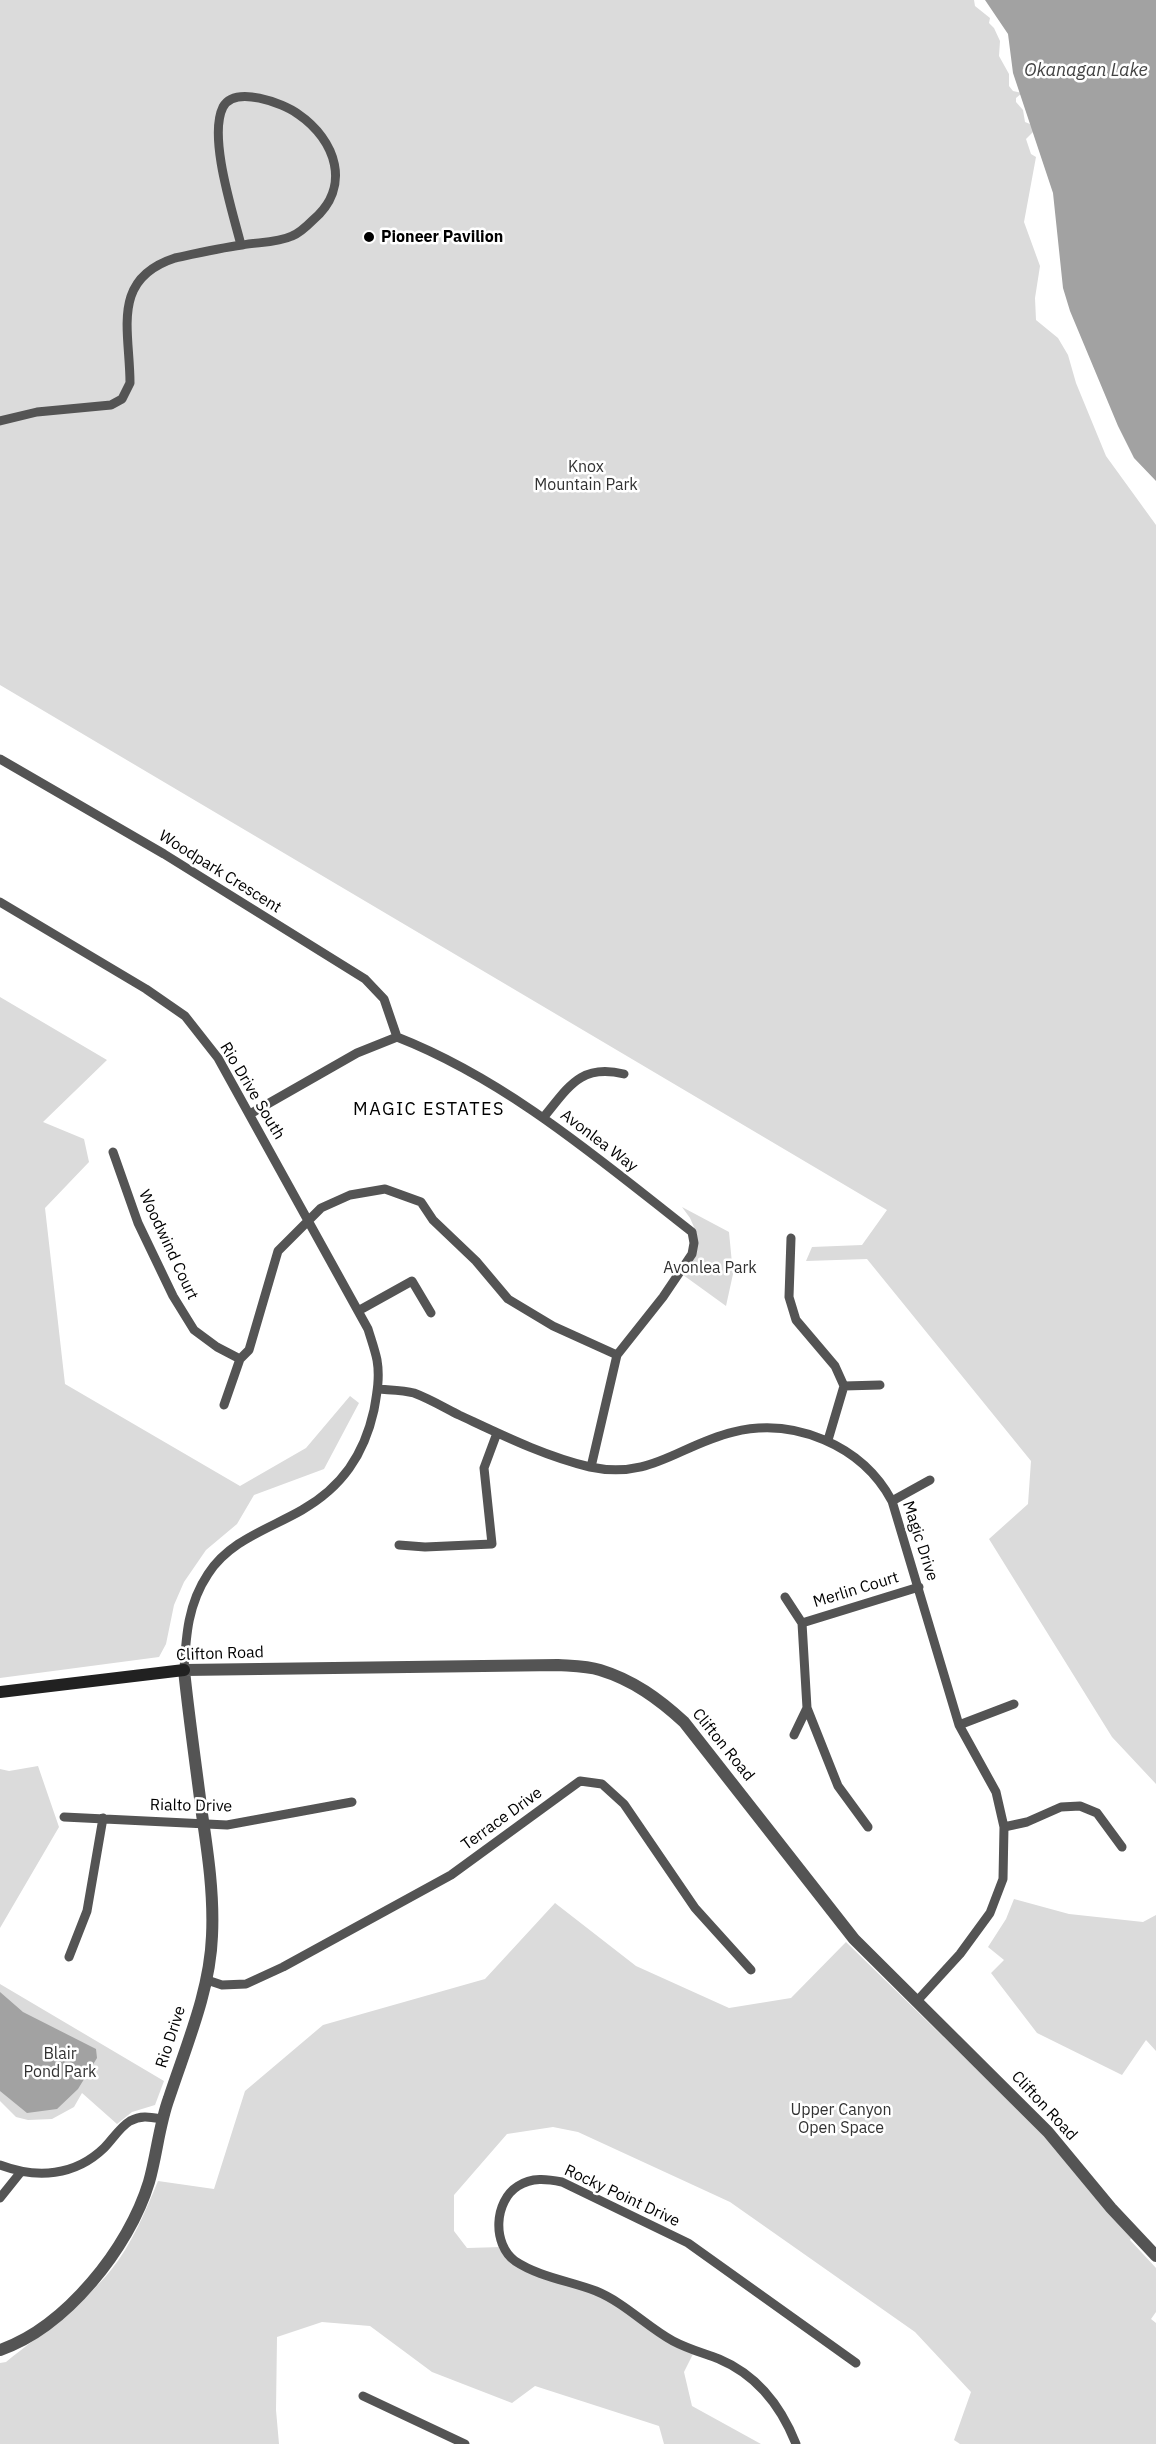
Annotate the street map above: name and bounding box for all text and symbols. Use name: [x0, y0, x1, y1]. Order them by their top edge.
water label: Okanagan Lake: [1024, 60, 1148, 82]
place label: Pioneer Pavilion: [381, 227, 503, 247]
marker: Pioneer Pavilion: [362, 230, 376, 244]
park label: Knox Mountain Park: [534, 457, 638, 495]
street label: Woodpark Crescent: [155, 827, 285, 917]
street label: Rio Drive South: [215, 1039, 289, 1143]
district label: MAGIC ESTATES: [353, 1099, 505, 1121]
street label: Avonlea Way: [557, 1106, 641, 1176]
street label: Woodwind Court: [134, 1187, 202, 1303]
park label: Avonlea Park: [663, 1258, 757, 1278]
street label: Magic Drive: [898, 1499, 942, 1583]
street label: Merlin Court: [811, 1568, 901, 1612]
street label: Clifton Road: [176, 1643, 264, 1665]
street label: Clifton Road: [688, 1705, 758, 1785]
street label: Terrace Drive: [458, 1783, 546, 1855]
street label: Rialto Drive: [150, 1796, 232, 1816]
street label: Rio Drive: [152, 2004, 190, 2070]
park label: Blair Pond Park: [24, 2044, 96, 2082]
street label: Clifton Road: [1007, 2067, 1081, 2145]
park label: Upper Canyon Open Space: [790, 2100, 892, 2138]
street label: Rocky Point Drive: [561, 2161, 683, 2231]

